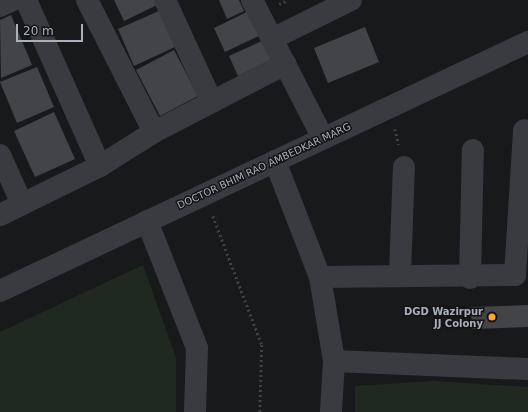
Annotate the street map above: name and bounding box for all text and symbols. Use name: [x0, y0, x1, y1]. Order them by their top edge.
scale bar: [18, 16, 85, 42]
text: 20 m: [23, 24, 54, 38]
street label: DOCTOR BHIM RAO AMBEDKAR MARG: [175, 120, 353, 212]
place label: DGD Wazirpur JJ Colony: [404, 305, 483, 328]
marker: DGD Wazirpur JJ Colony: [486, 311, 498, 323]

